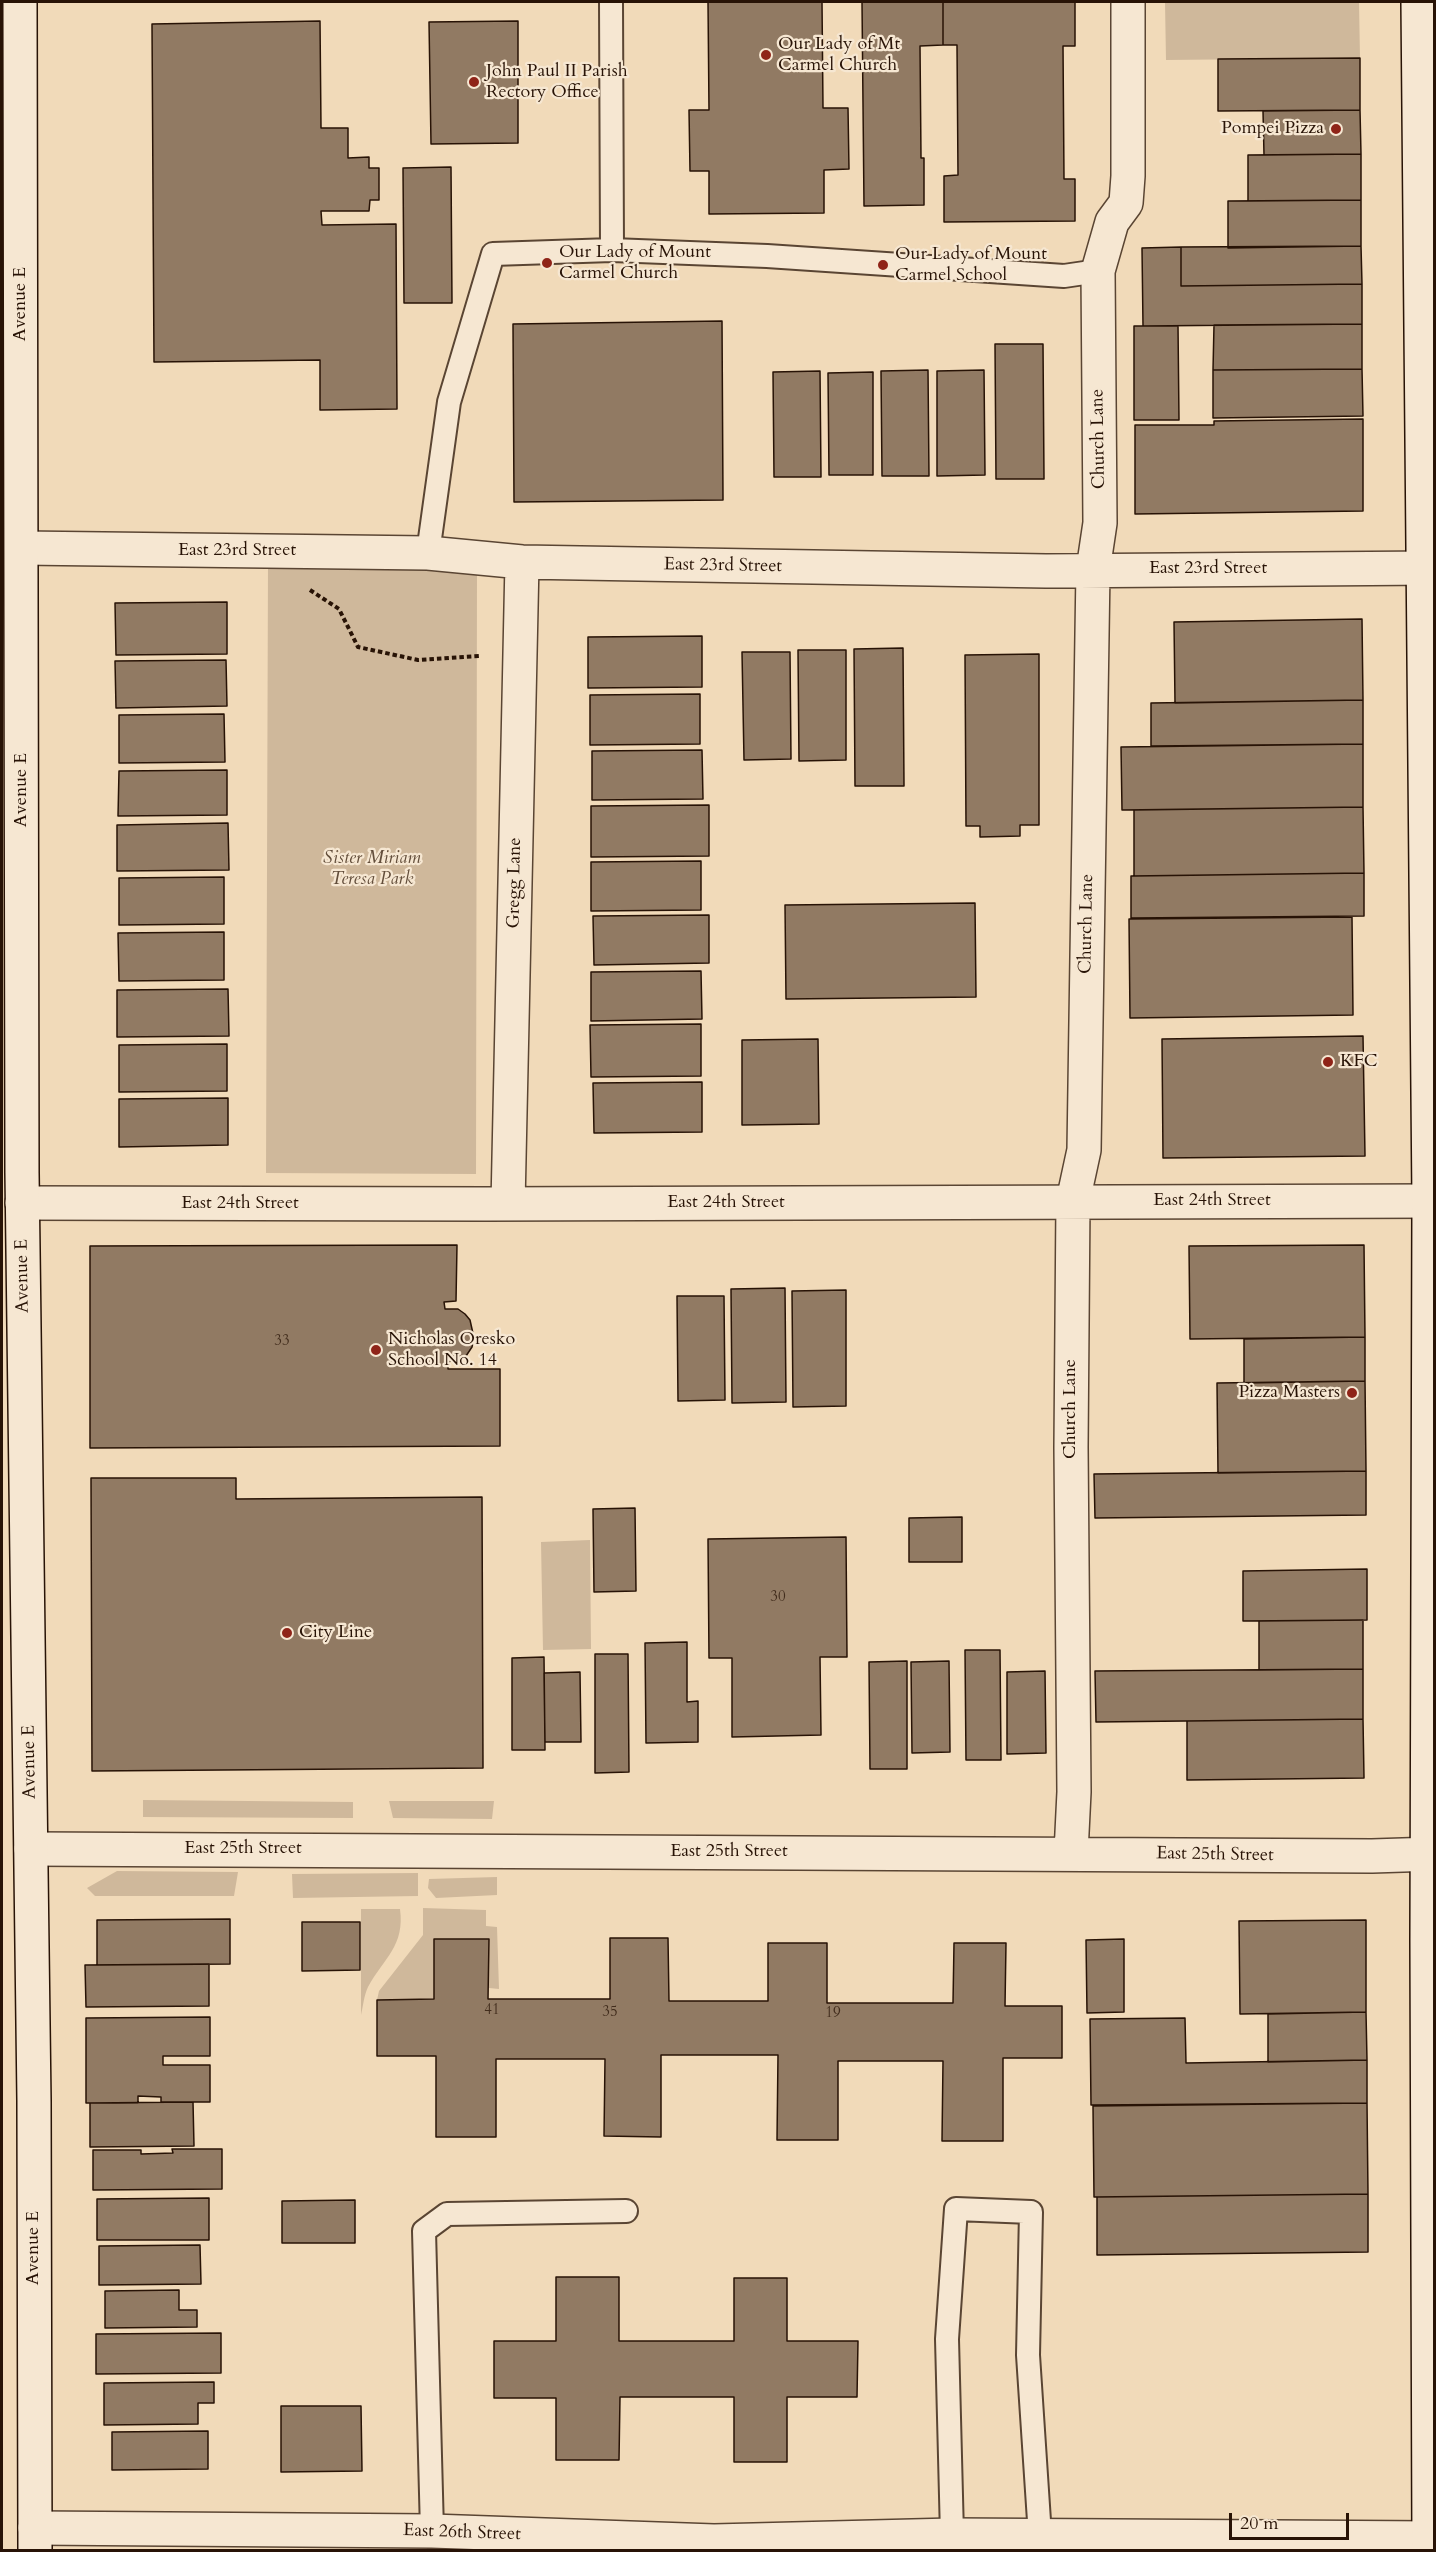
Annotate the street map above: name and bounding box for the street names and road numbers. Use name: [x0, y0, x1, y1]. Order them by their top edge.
street label: Avenue E: [10, 267, 32, 341]
street label: Church Lane: [1087, 389, 1111, 489]
street label: East 23rd Street: [178, 540, 296, 562]
street label: East 23rd Street: [664, 554, 782, 578]
street label: East 23rd Street: [1149, 558, 1267, 580]
street label: Avenue E: [11, 753, 33, 827]
street label: Gregg Lane: [503, 837, 527, 929]
street label: Church Lane: [1075, 874, 1099, 974]
street label: East 24th Street: [1153, 1190, 1271, 1212]
street label: East 24th Street: [667, 1192, 785, 1214]
street label: East 24th Street: [181, 1193, 299, 1215]
street label: Avenue E: [12, 1239, 34, 1313]
street label: Church Lane: [1060, 1359, 1082, 1459]
street label: Avenue E: [19, 1725, 41, 1799]
street label: East 25th Street: [184, 1838, 302, 1860]
street label: East 25th Street: [670, 1841, 788, 1863]
street label: East 25th Street: [1156, 1843, 1274, 1867]
street label: Avenue E: [23, 2211, 45, 2285]
street label: East 26th Street: [403, 2520, 521, 2546]

